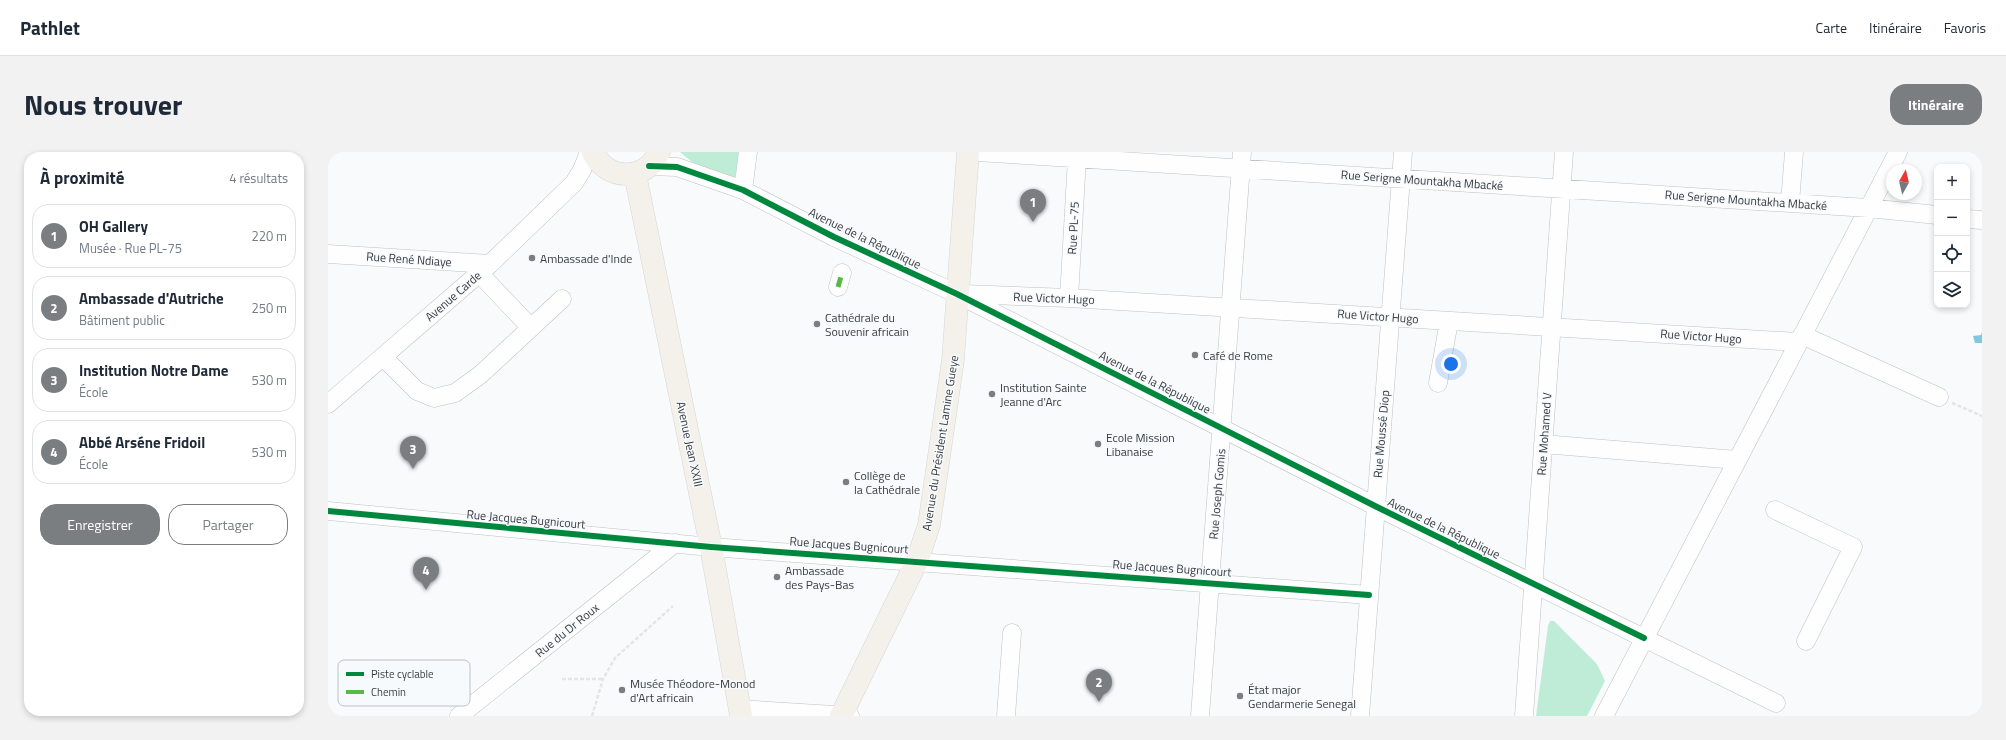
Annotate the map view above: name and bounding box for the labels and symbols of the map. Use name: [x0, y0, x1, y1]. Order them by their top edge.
north arrow: [1886, 164, 1922, 200]
street label: Rue Serigne Mountakha Mbacké: [1340, 165, 1504, 195]
street label: Rue Serigne Mountakha Mbacké: [1664, 185, 1828, 215]
pin: 1: [1020, 189, 1046, 222]
street label: Rue PL-75: [1062, 201, 1084, 255]
street label: Avenue de la République: [805, 202, 925, 274]
street label: Rue René Ndiaye: [366, 247, 452, 271]
place label: Ambassade d'Inde: [540, 249, 632, 268]
marker: Ambassade d'Inde: [527, 253, 537, 263]
street label: Avenue Carde: [421, 266, 485, 326]
street label: Rue Victor Hugo: [1013, 287, 1095, 309]
street label: Rue Victor Hugo: [1337, 304, 1419, 328]
place label: Cathédrale du Souvenir africain: [825, 308, 909, 341]
marker: Cathédrale du Souvenir africain: [812, 319, 822, 329]
street label: Rue Victor Hugo: [1660, 324, 1742, 348]
street label: Avenue de la République: [1096, 346, 1214, 418]
place label: Café de Rome: [1203, 346, 1273, 365]
marker: Café de Rome: [1190, 350, 1200, 360]
street label: Avenue du Président Lamine Gueye: [917, 354, 963, 532]
your location: [1441, 354, 1461, 374]
place label: Institution Sainte Jeanne d'Arc: [1000, 378, 1087, 411]
marker: Institution Sainte Jeanne d'Arc: [987, 389, 997, 399]
street label: Rue Moussé Diop: [1368, 389, 1394, 479]
street label: Rue Mohamed V: [1532, 392, 1556, 476]
street label: Avenue Jean XXIII: [672, 399, 708, 489]
place label: Ecole Mission Libanaise: [1106, 428, 1175, 461]
pin: 3: [400, 436, 426, 469]
marker: Ecole Mission Libanaise: [1093, 439, 1103, 449]
street label: Rue Joseph Gomis: [1204, 447, 1230, 540]
place label: Collège de la Cathédrale: [854, 466, 920, 499]
marker: Collège de la Cathédrale: [841, 477, 851, 487]
street label: Avenue de la République: [1384, 492, 1504, 564]
street label: Rue Jacques Bugnicourt: [466, 504, 587, 534]
street label: Rue Jacques Bugnicourt: [789, 531, 910, 559]
street label: Rue Jacques Bugnicourt: [1112, 554, 1233, 582]
pin: 4: [413, 557, 439, 590]
place label: Ambassade des Pays-Bas: [785, 561, 854, 594]
marker: Ambassade des Pays-Bas: [772, 572, 782, 582]
street label: Rue du Dr Roux: [531, 598, 604, 662]
legend: [338, 660, 470, 706]
text: Piste cyclable: [371, 666, 434, 682]
pin: 2: [1086, 669, 1112, 702]
place label: Musée Théodore-Monod d'Art africain: [630, 674, 755, 707]
place label: État major Gendarmerie Senegal: [1248, 680, 1356, 713]
text: Chemin: [371, 684, 406, 700]
marker: Musée Théodore-Monod d'Art africain: [617, 685, 627, 695]
marker: État major Gendarmerie Senegal: [1235, 691, 1245, 701]

